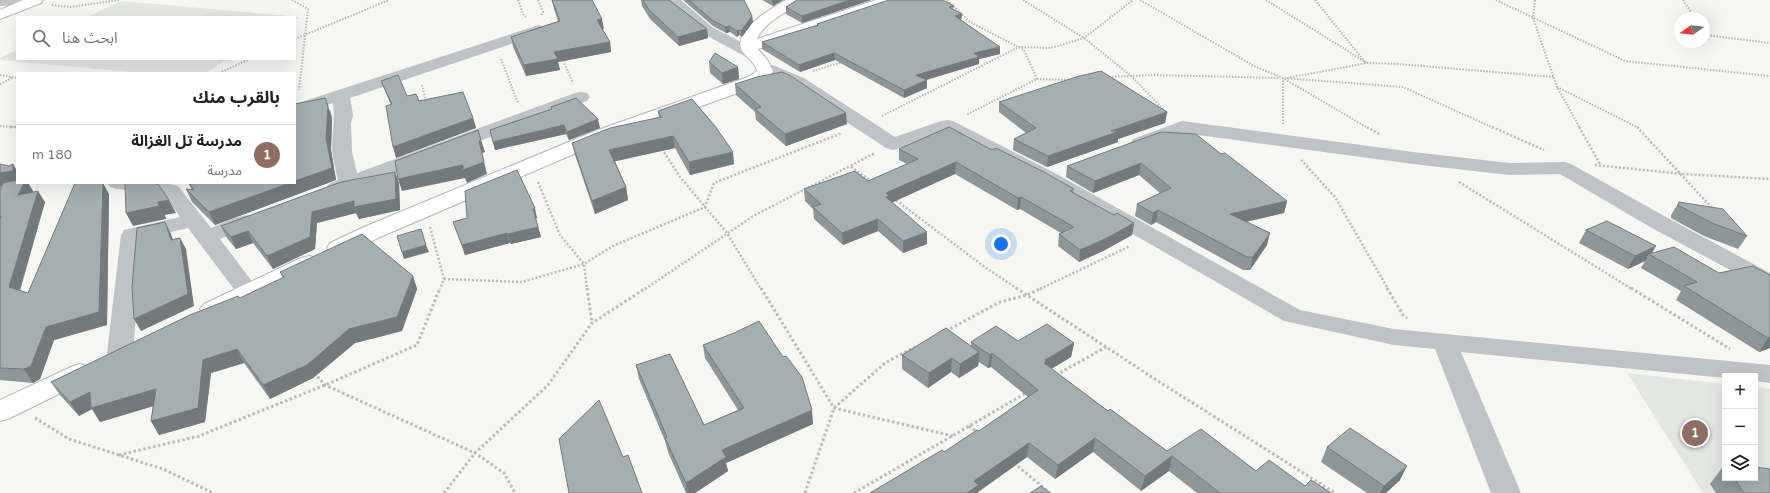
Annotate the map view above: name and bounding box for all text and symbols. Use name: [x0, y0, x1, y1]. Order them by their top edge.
north arrow: [1674, 12, 1710, 48]
search box: [16, 16, 296, 60]
icon: search: [30, 27, 52, 49]
text: ابحث هنا: [62, 29, 118, 47]
text: بالقرب منك: [193, 87, 280, 108]
text: مدرسة تل الغزالة: [131, 132, 242, 150]
text: 180 m: [32, 147, 72, 163]
text: 1: [263, 147, 271, 163]
text: مدرسة: [207, 163, 242, 179]
your location: [991, 234, 1011, 254]
map controls: [1722, 373, 1758, 481]
button: +: [1722, 373, 1758, 409]
button: −: [1722, 409, 1758, 445]
pin: 1: [1682, 418, 1708, 448]
button: layers: [1722, 445, 1758, 481]

